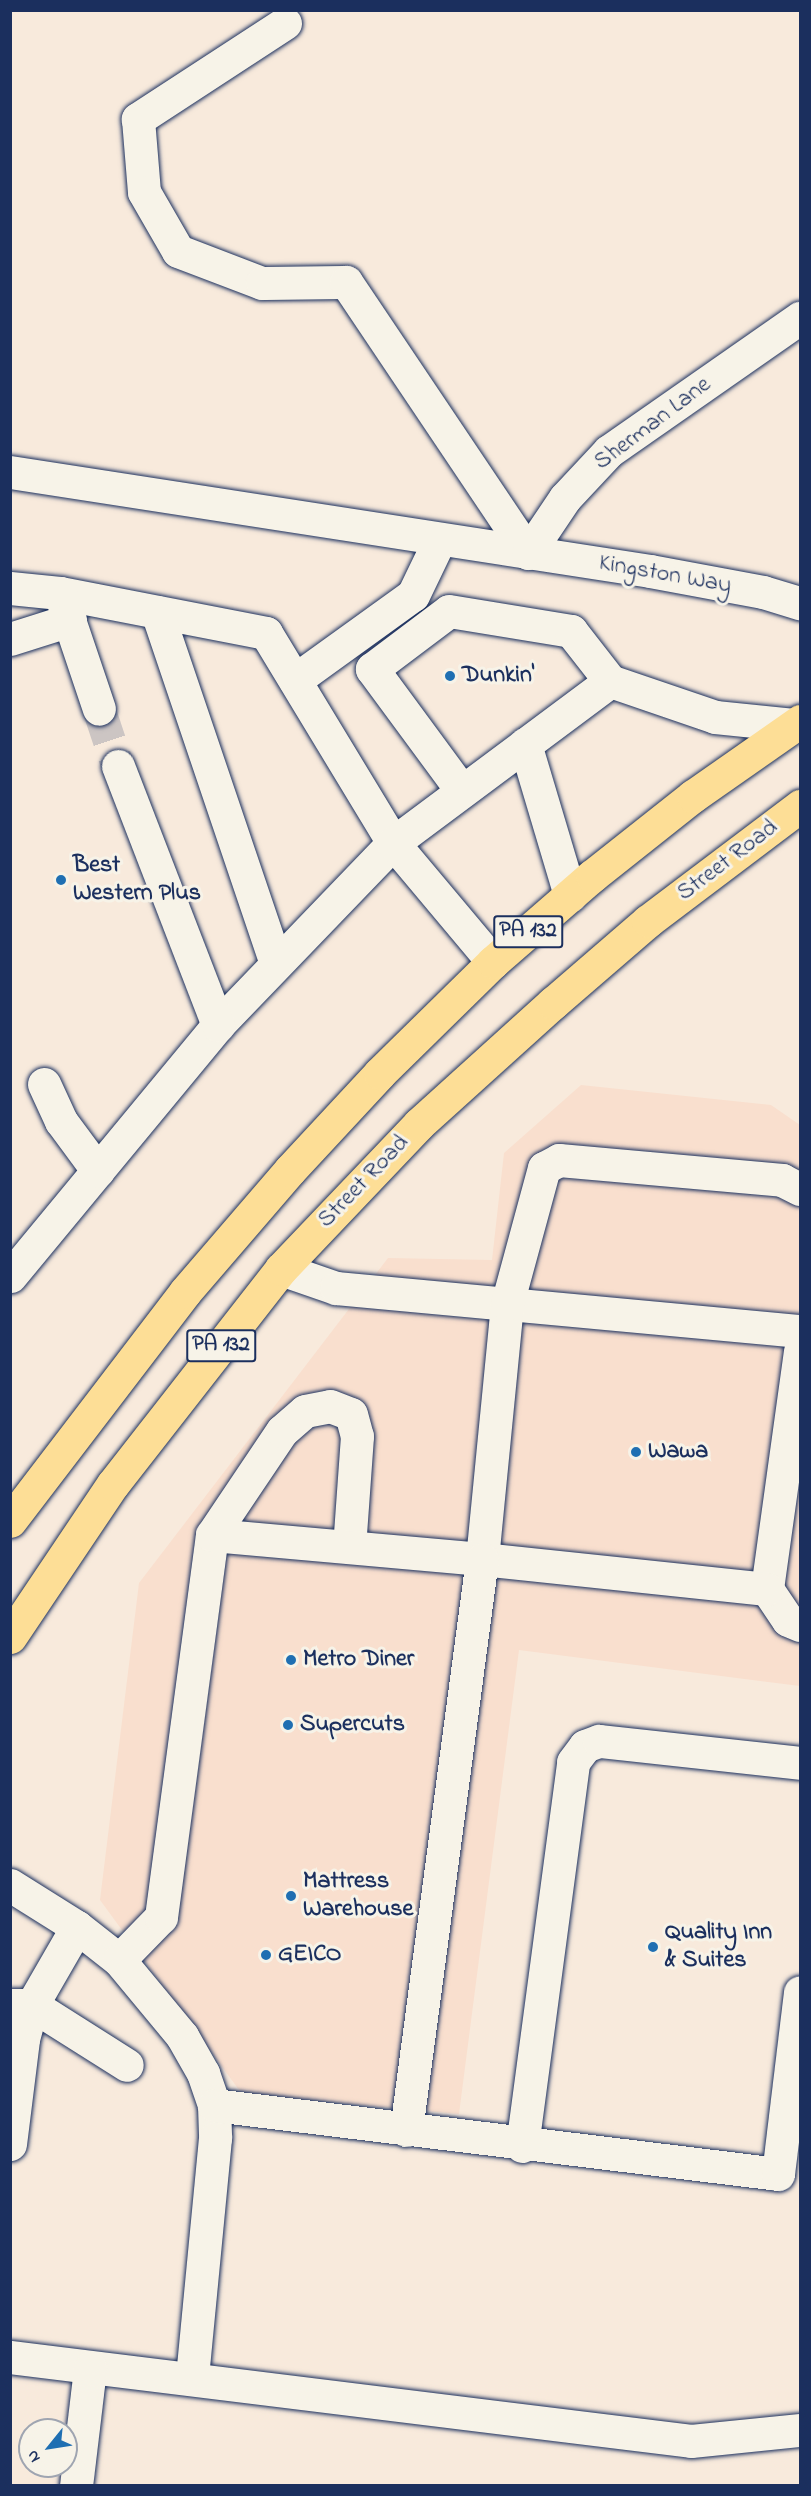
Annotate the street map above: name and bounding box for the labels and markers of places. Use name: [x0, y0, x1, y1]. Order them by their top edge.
place label: Dunkin': [462, 662, 534, 690]
marker: Dunkin': [443, 669, 457, 683]
place label: Best Western Plus: [73, 852, 201, 908]
marker: Best Western Plus: [54, 873, 68, 887]
place label: Wawa: [648, 1438, 708, 1466]
marker: Wawa: [629, 1445, 643, 1459]
place label: Metro Diner: [303, 1646, 414, 1674]
marker: Metro Diner: [284, 1653, 298, 1667]
place label: Supercuts: [300, 1711, 405, 1739]
marker: Supercuts: [281, 1718, 295, 1732]
place label: Mattress Warehouse: [303, 1868, 413, 1924]
marker: Mattress Warehouse: [284, 1889, 298, 1903]
place label: Quality Inn & Suites: [665, 1919, 772, 1975]
marker: Quality Inn & Suites: [646, 1940, 660, 1954]
place label: GEICO: [278, 1941, 341, 1969]
marker: GEICO: [259, 1948, 273, 1962]

